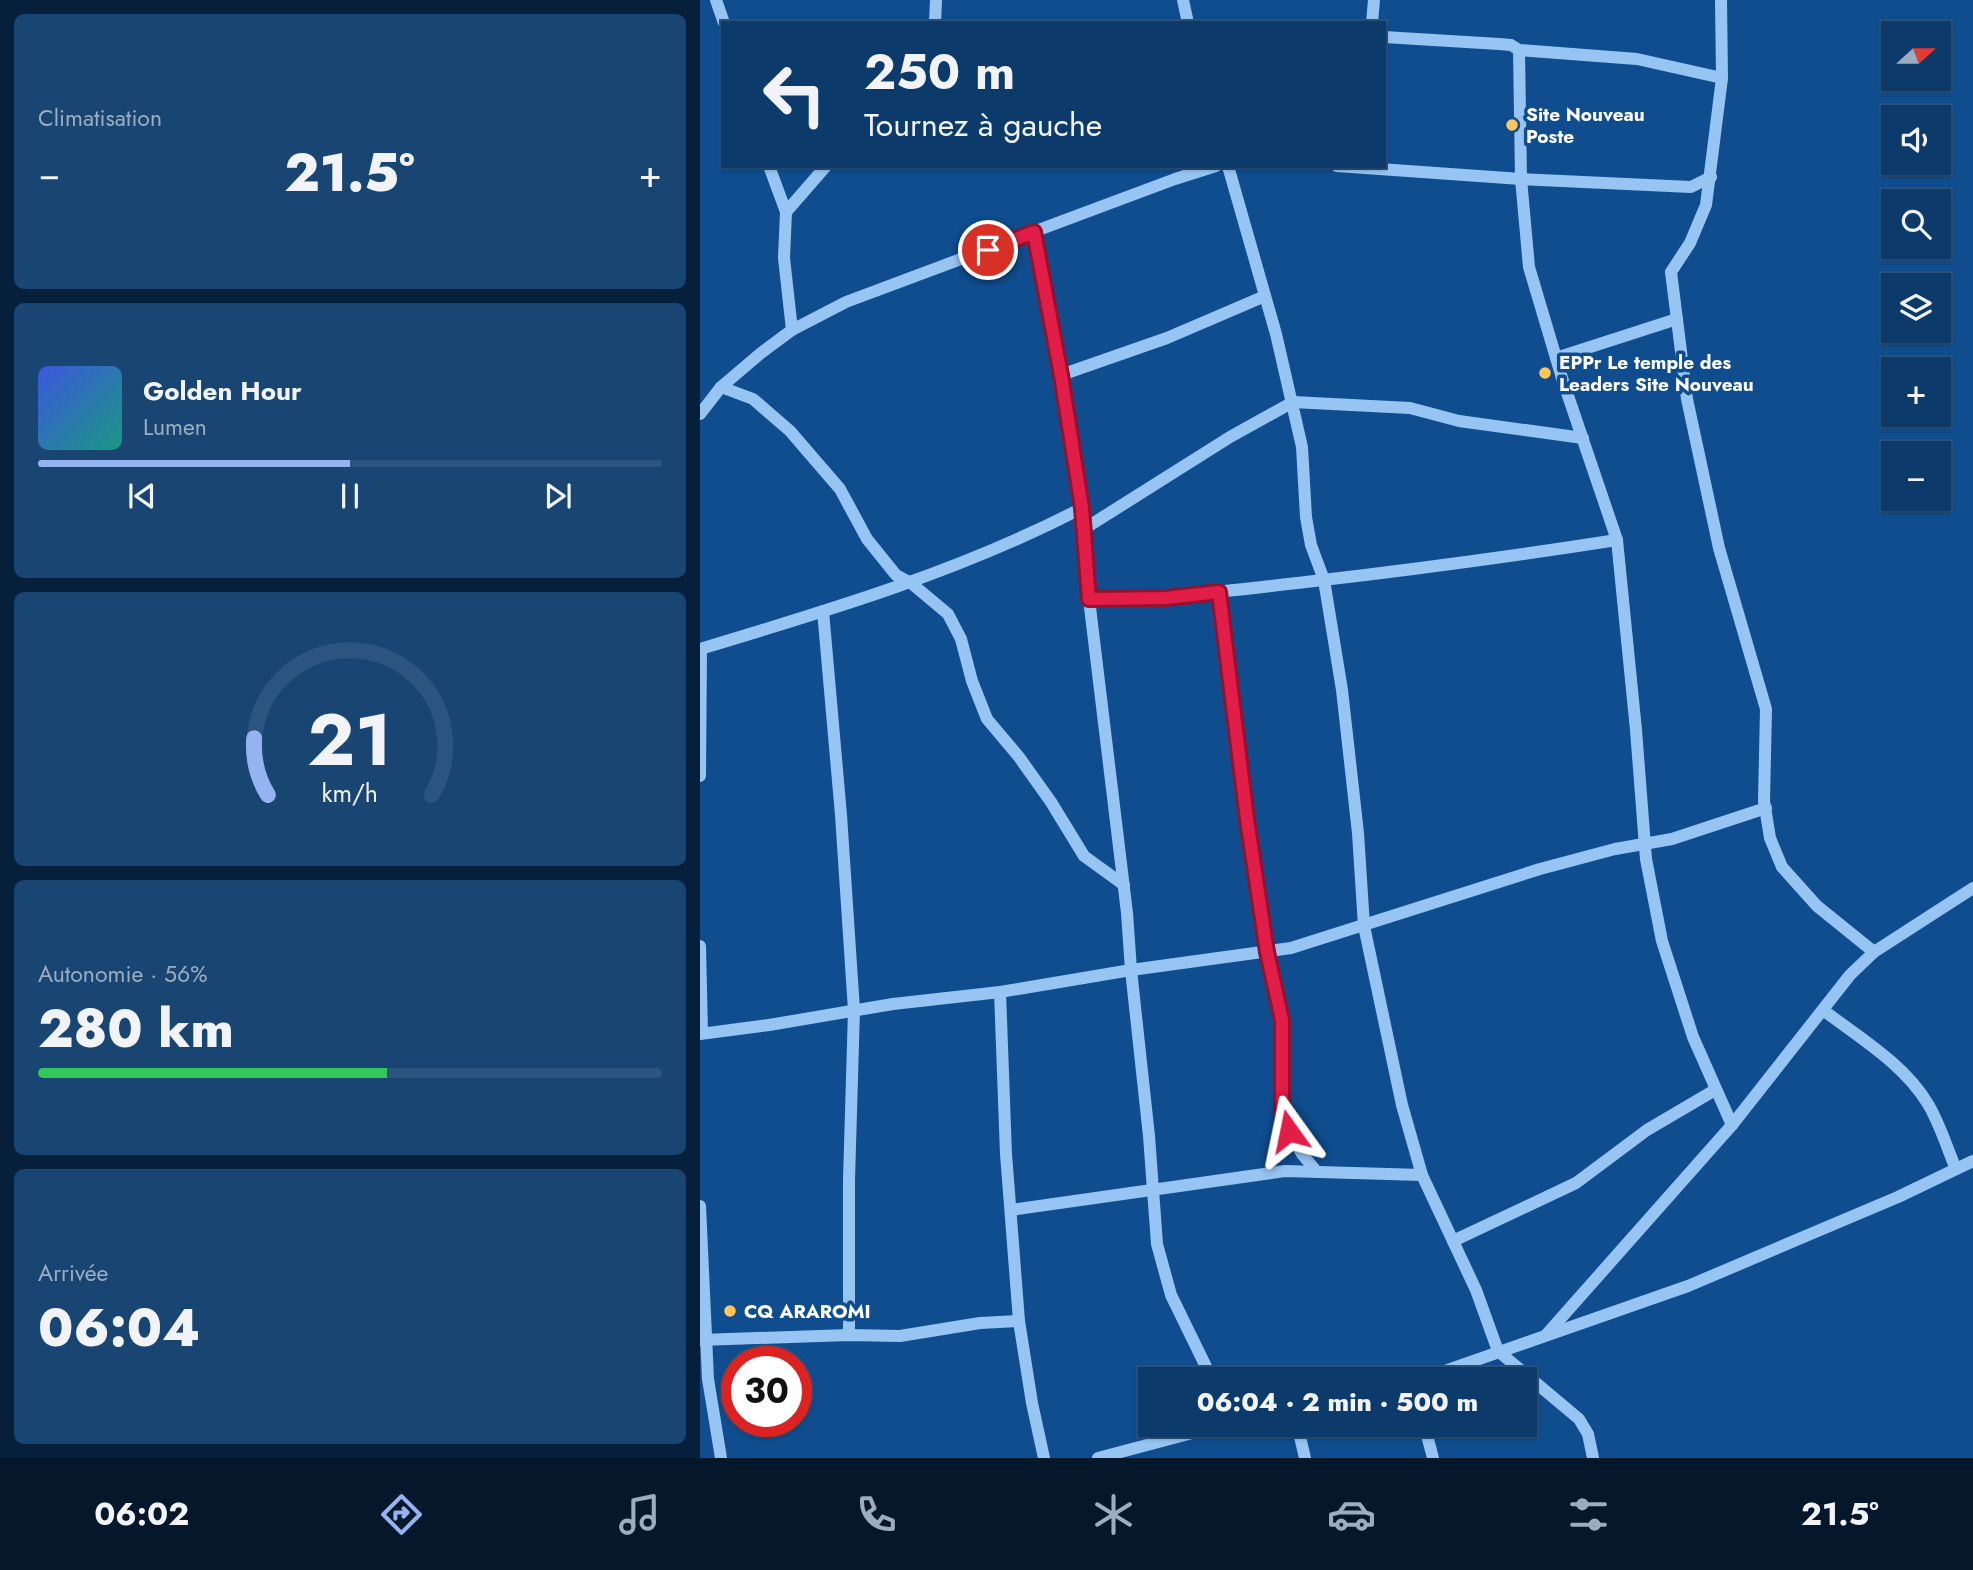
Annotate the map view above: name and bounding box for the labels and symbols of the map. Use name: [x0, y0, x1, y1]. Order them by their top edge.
north arrow: [1881, 21, 1951, 91]
place label: Site Nouveau Poste: [1526, 101, 1645, 150]
marker: Site Nouveau Poste: [1504, 117, 1520, 133]
pin: [958, 220, 1018, 280]
place label: EPPr Le temple des Leaders Site Nouveau: [1559, 349, 1754, 398]
marker: EPPr Le temple des Leaders Site Nouveau: [1537, 365, 1553, 381]
position arrow: [1252, 1094, 1326, 1168]
place label: CQ ARAROMI: [744, 1298, 871, 1325]
marker: CQ ARAROMI: [722, 1303, 738, 1319]
speed limit sign: 30: [721, 1346, 812, 1437]

